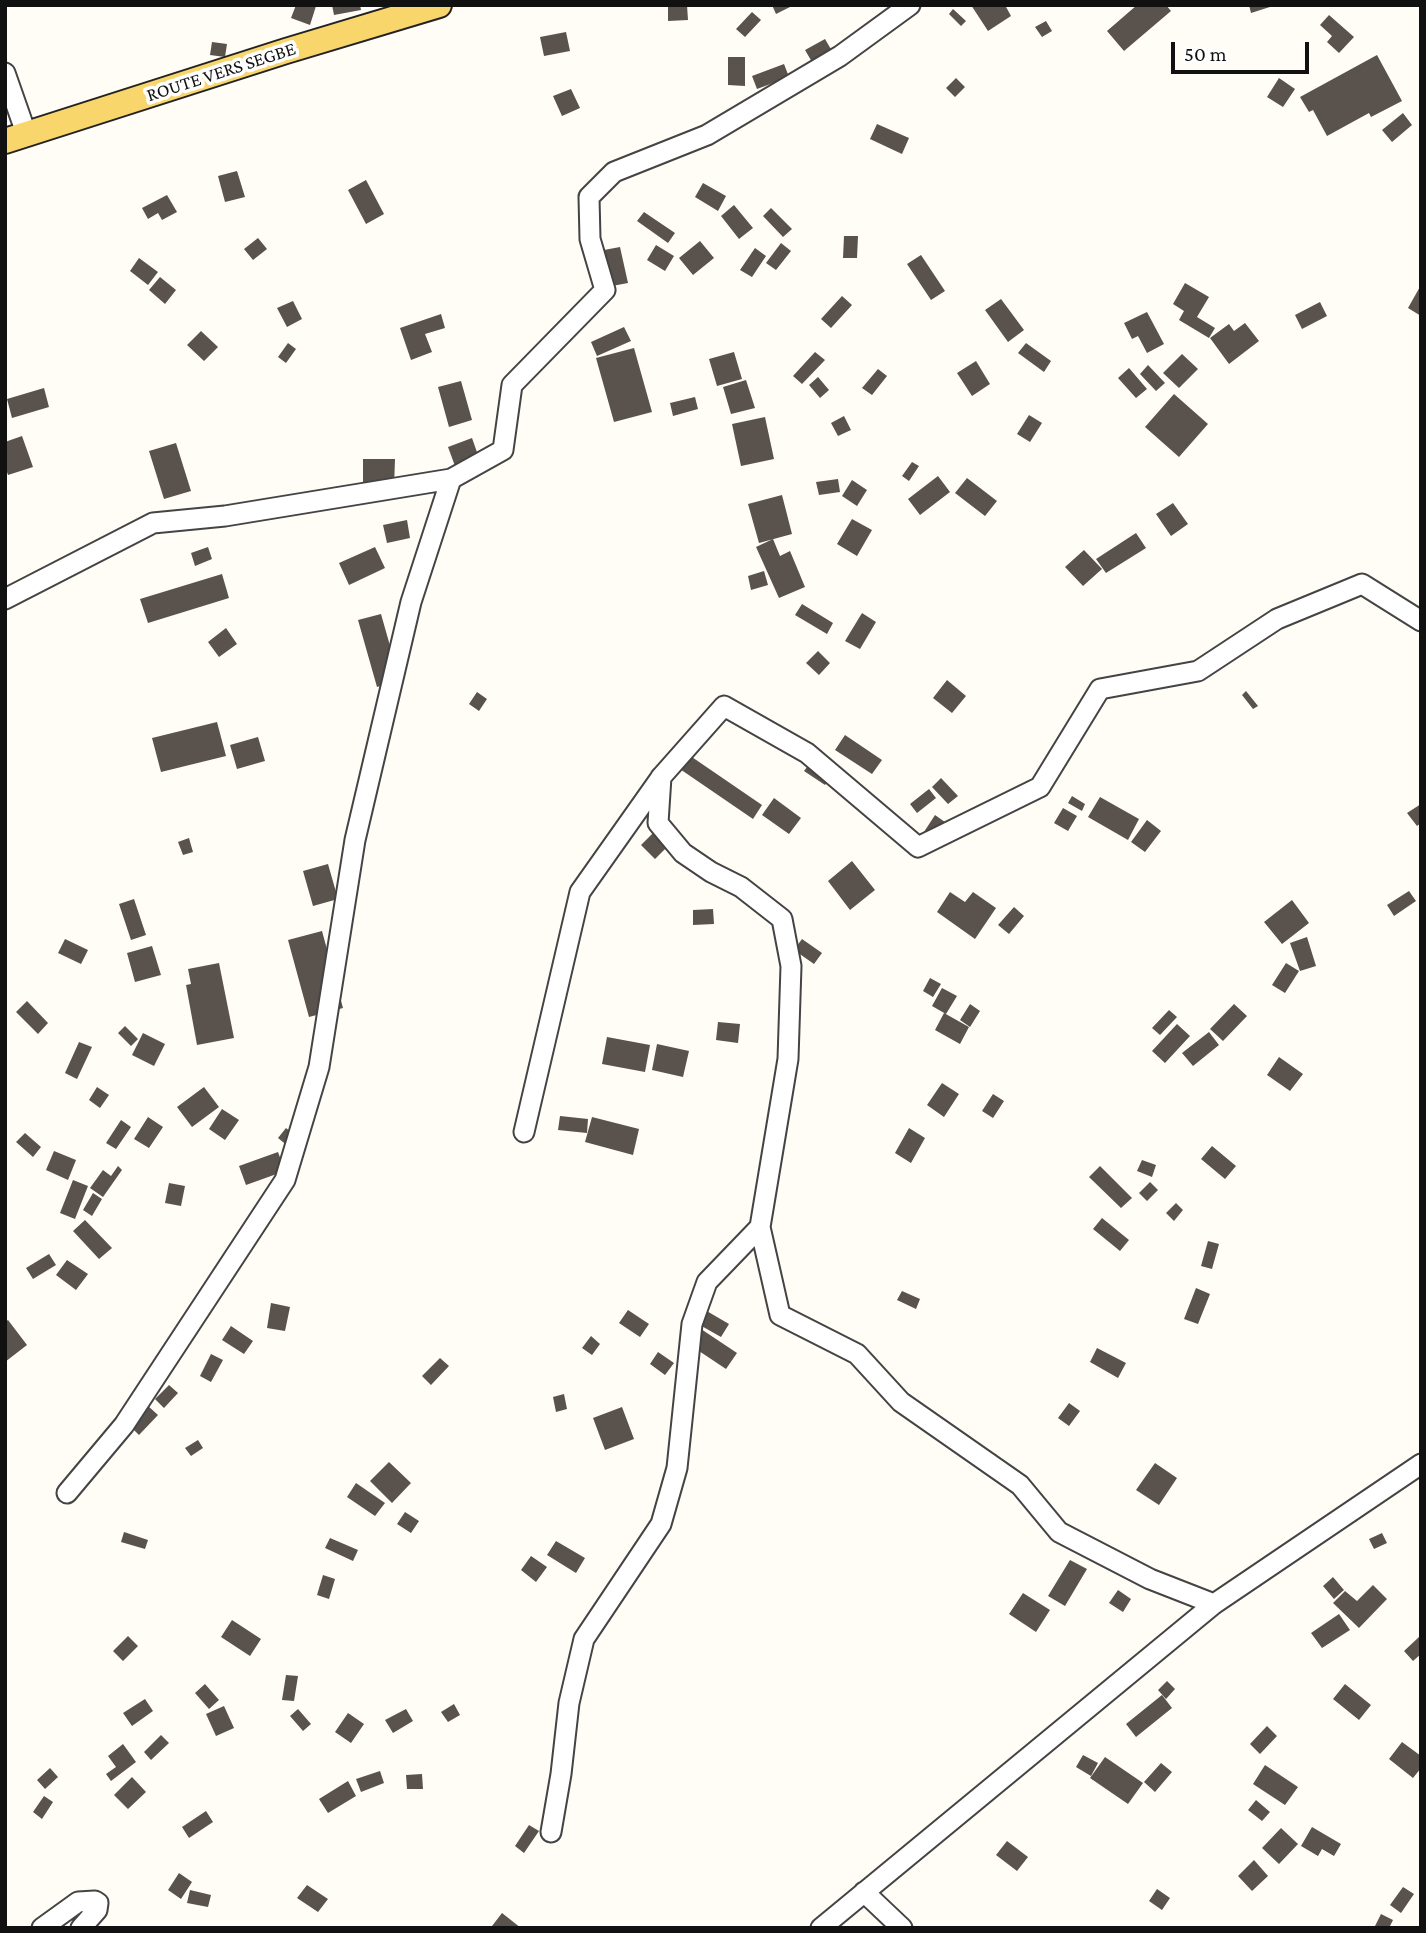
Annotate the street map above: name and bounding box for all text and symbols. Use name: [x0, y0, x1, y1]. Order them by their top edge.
scale bar: [1174, 28, 1312, 72]
street label: ROUTE VERS SEGBE: [144, 37, 298, 107]
text: 50 m: [1184, 42, 1227, 66]

